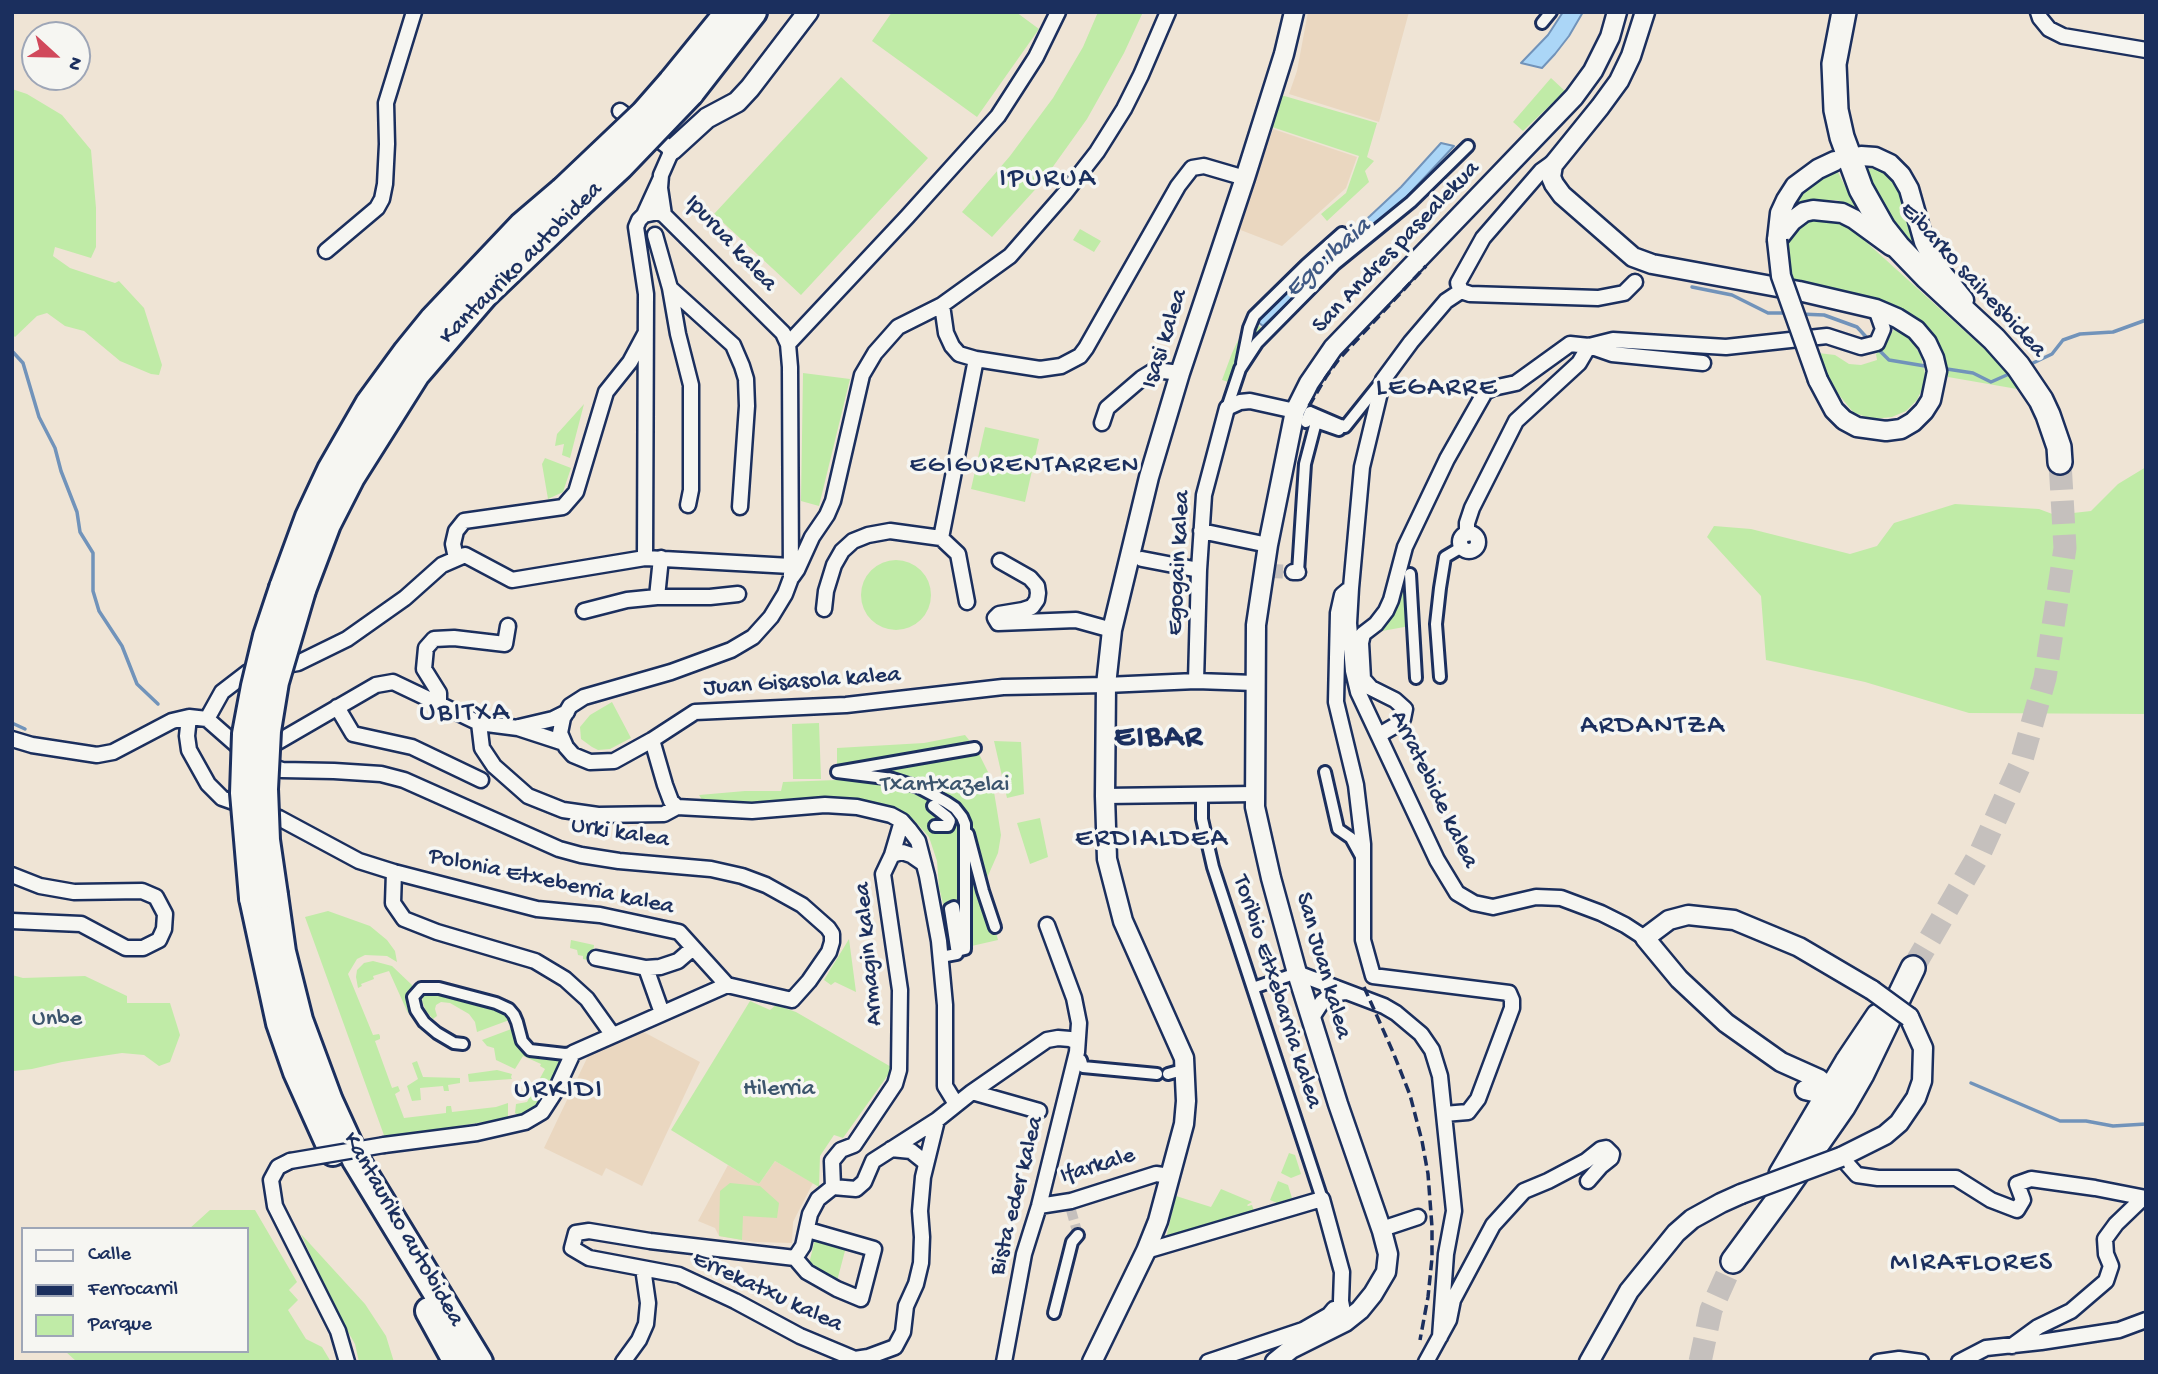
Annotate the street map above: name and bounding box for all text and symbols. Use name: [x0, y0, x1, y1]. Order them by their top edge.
north arrow: [21, 21, 91, 91]
text: N: [61, 53, 87, 73]
street label: San Andres pasealekua: [1307, 156, 1487, 340]
district label: IPURUA: [1000, 164, 1096, 198]
street label: Kantauriko autobidea: [434, 176, 610, 352]
street label: Ipurua kalea: [678, 189, 782, 299]
street label: Eibarko saihesbidea: [1892, 197, 2052, 365]
water label: Ego Ibaia: [1280, 212, 1378, 306]
street label: Isasi kalea: [1136, 286, 1196, 392]
district label: LEGARRE: [1377, 373, 1497, 407]
district label: EGIGURENTARREN: [911, 451, 1139, 483]
street label: Egogain kalea: [1162, 490, 1198, 636]
street label: Juan Gisasola kalea: [702, 662, 902, 704]
district label: UBITXA: [420, 698, 510, 732]
street label: Arratebide kalea: [1382, 707, 1484, 873]
district label: ARDANTZA: [1581, 711, 1725, 745]
district label: EIBAR: [1115, 720, 1203, 758]
park label: Txantxazelai: [880, 772, 1010, 800]
street label: Urki kalea: [569, 812, 671, 856]
district label: ERDIALDEA: [1076, 824, 1228, 858]
street label: Polonia Etxeberria kalea: [426, 843, 676, 923]
street label: Toribio Etxebarria kalea: [1225, 872, 1327, 1112]
street label: Armagin kalea: [849, 881, 891, 1027]
street label: San Juan kalea: [1287, 889, 1357, 1043]
park label: Unbe: [32, 1006, 82, 1034]
district label: URKIDI: [515, 1075, 603, 1109]
park label: Hilerria: [743, 1076, 815, 1104]
street label: Bista eder kalea: [984, 1113, 1052, 1279]
street label: Kantauriko autobidea: [335, 1128, 469, 1332]
street label: Ifarkale: [1057, 1142, 1139, 1192]
legend: [21, 1227, 248, 1353]
text: Calle: [88, 1243, 131, 1268]
street label: Errekatxu kalea: [687, 1246, 847, 1340]
district label: MIRAFLORES: [1891, 1248, 2053, 1282]
text: Ferrocarril: [88, 1278, 178, 1303]
text: Parque: [88, 1313, 152, 1338]

